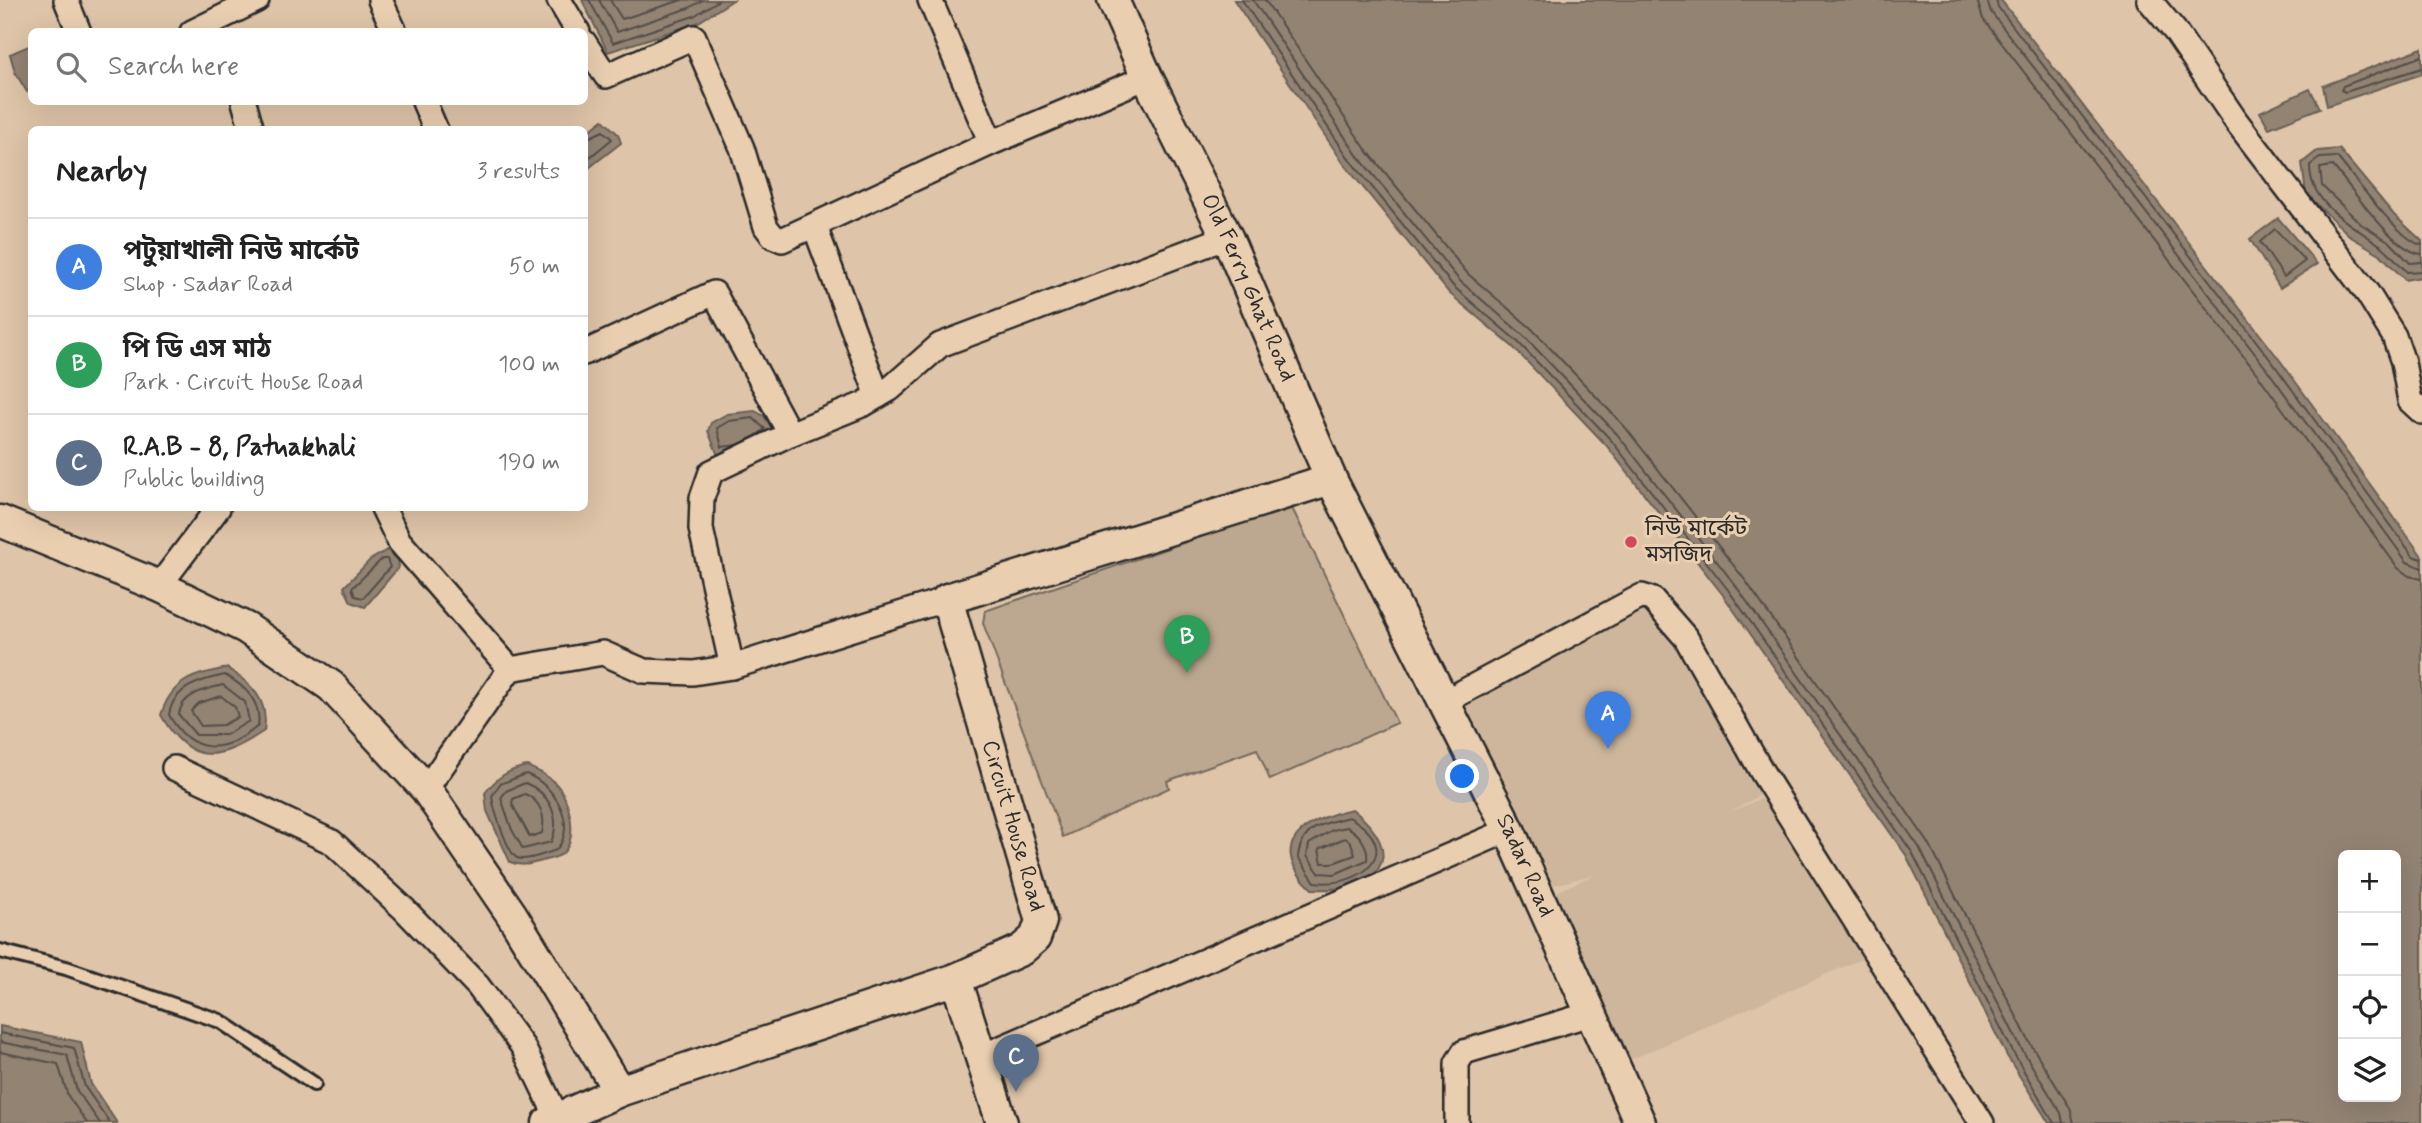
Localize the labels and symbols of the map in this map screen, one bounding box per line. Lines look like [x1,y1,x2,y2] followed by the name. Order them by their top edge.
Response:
[1193,189,1302,386] street label: Old Ferry Ghat Road
[1644,514,1748,570] place label: নিউ মার্কেট মসজিদ
[1623,534,1639,550] marker: নিউ মার্কেট মসজিদ
[1164,615,1210,673] pin: B
[1585,691,1631,749] pin: A
[974,737,1052,915] street label: Circuit House Road
[1445,759,1479,793] your location
[1488,809,1561,922] street label: Sadar Road
[993,1034,1039,1092] pin: C

